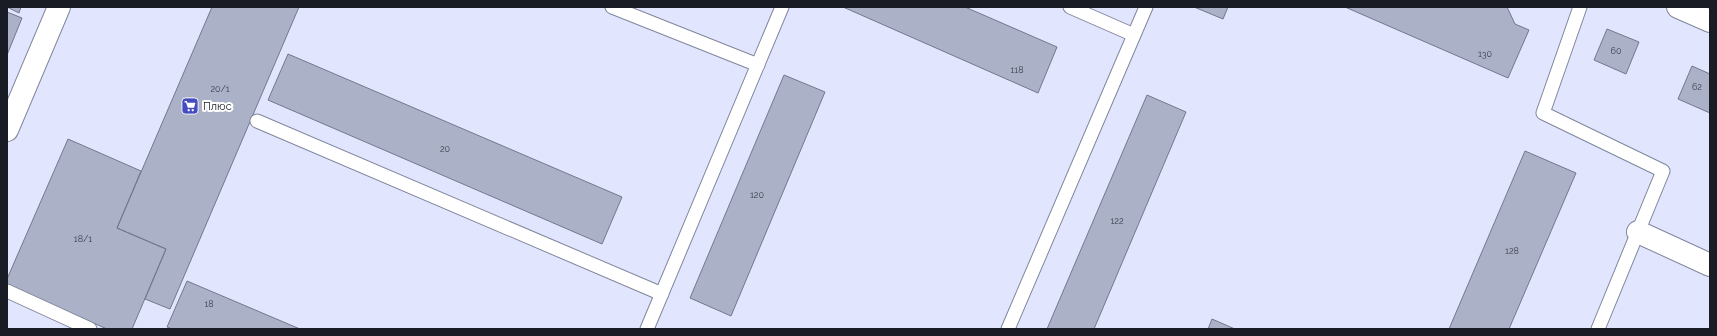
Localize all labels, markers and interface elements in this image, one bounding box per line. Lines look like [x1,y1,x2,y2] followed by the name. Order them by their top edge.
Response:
[1611,46,1622,56] house number: 60
[1478,49,1493,59] house number: 130
[1010,65,1024,75] house number: 118
[1692,82,1702,92] house number: 62
[210,84,230,94] house number: 20/1
[180,96,200,116] supermarket icon: Плюс
[203,100,232,113] place label: Плюс
[440,144,451,154] house number: 20
[750,190,765,200] house number: 120
[1110,216,1124,226] house number: 122
[74,234,92,244] house number: 18/1
[1505,246,1519,256] house number: 128
[204,299,214,309] house number: 18

